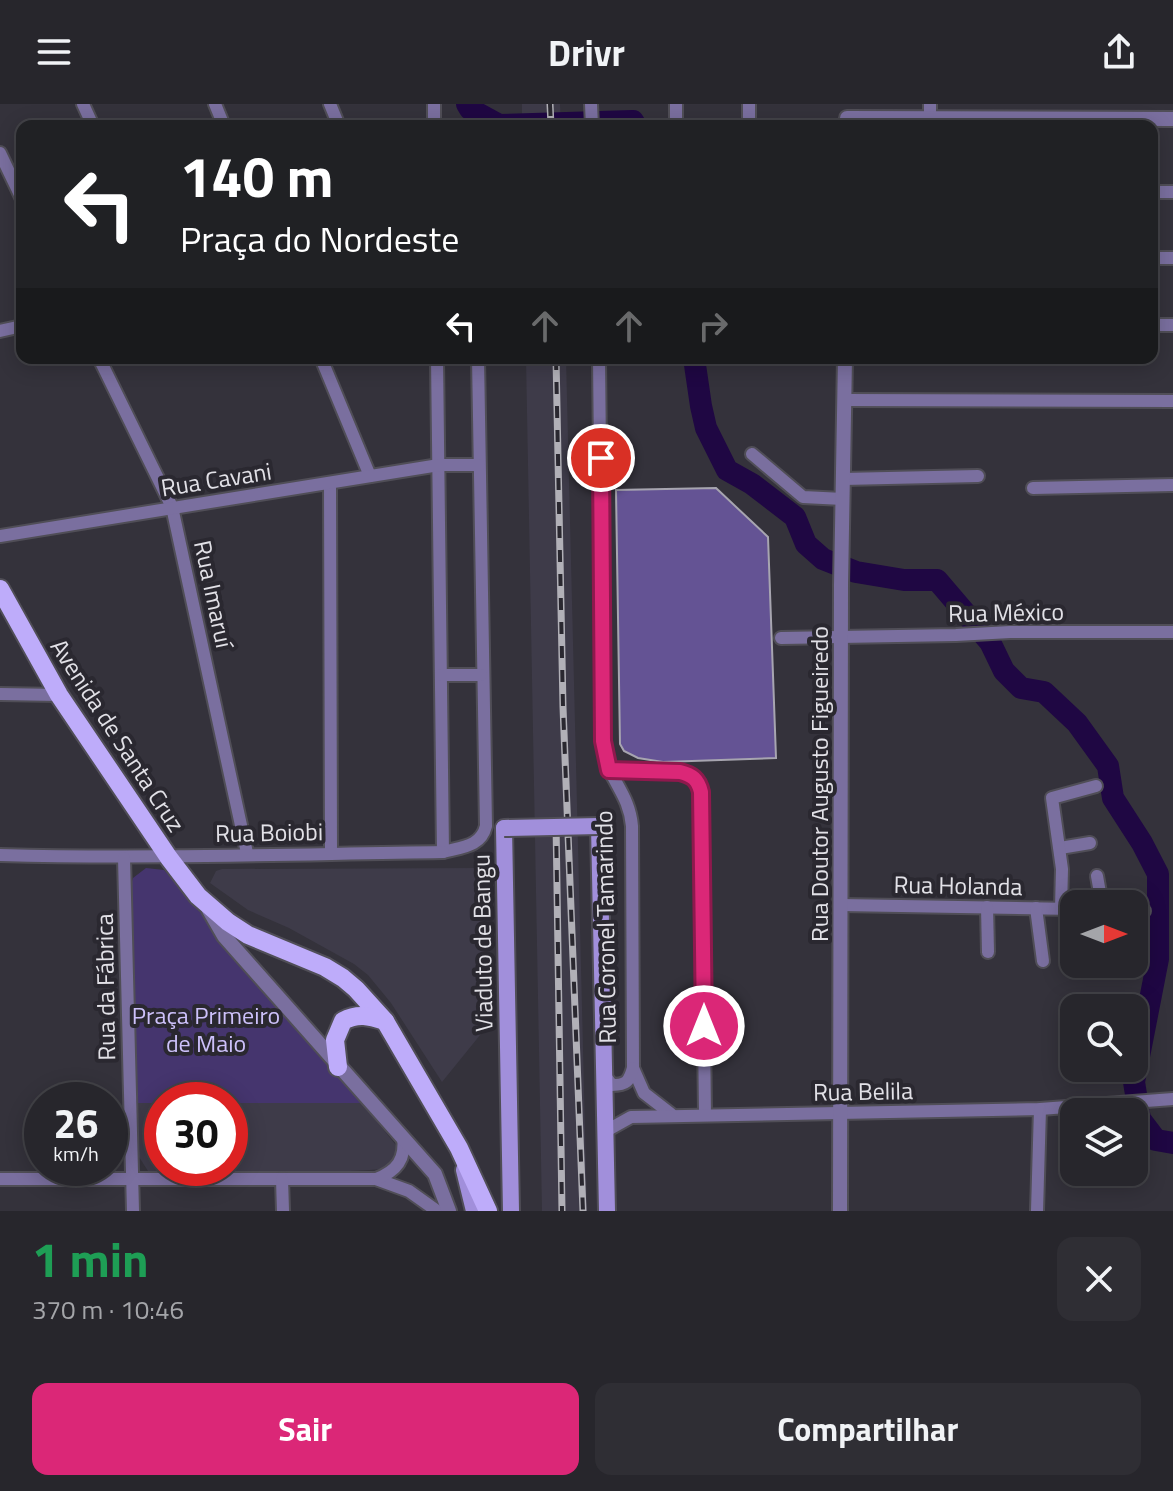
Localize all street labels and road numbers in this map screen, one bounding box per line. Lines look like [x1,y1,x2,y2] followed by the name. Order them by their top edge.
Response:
[158,453,274,505] street label: Rua Cavani
[185,537,243,653] street label: Rua Imaruí
[948,593,1064,631] street label: Rua México
[801,626,837,942] street label: Rua Doutor Augusto Figueiredo
[42,631,194,839] street label: Avenida de Santa Cruz
[585,810,625,1044] street label: Rua Coronel Tamarindo
[215,813,323,851] street label: Rua Boiobi
[462,854,502,1032] street label: Viaduto de Bangu
[893,866,1023,904] street label: Rua Holanda
[86,913,124,1061] street label: Rua da Fábrica
[813,1072,913,1110] street label: Rua Belila

